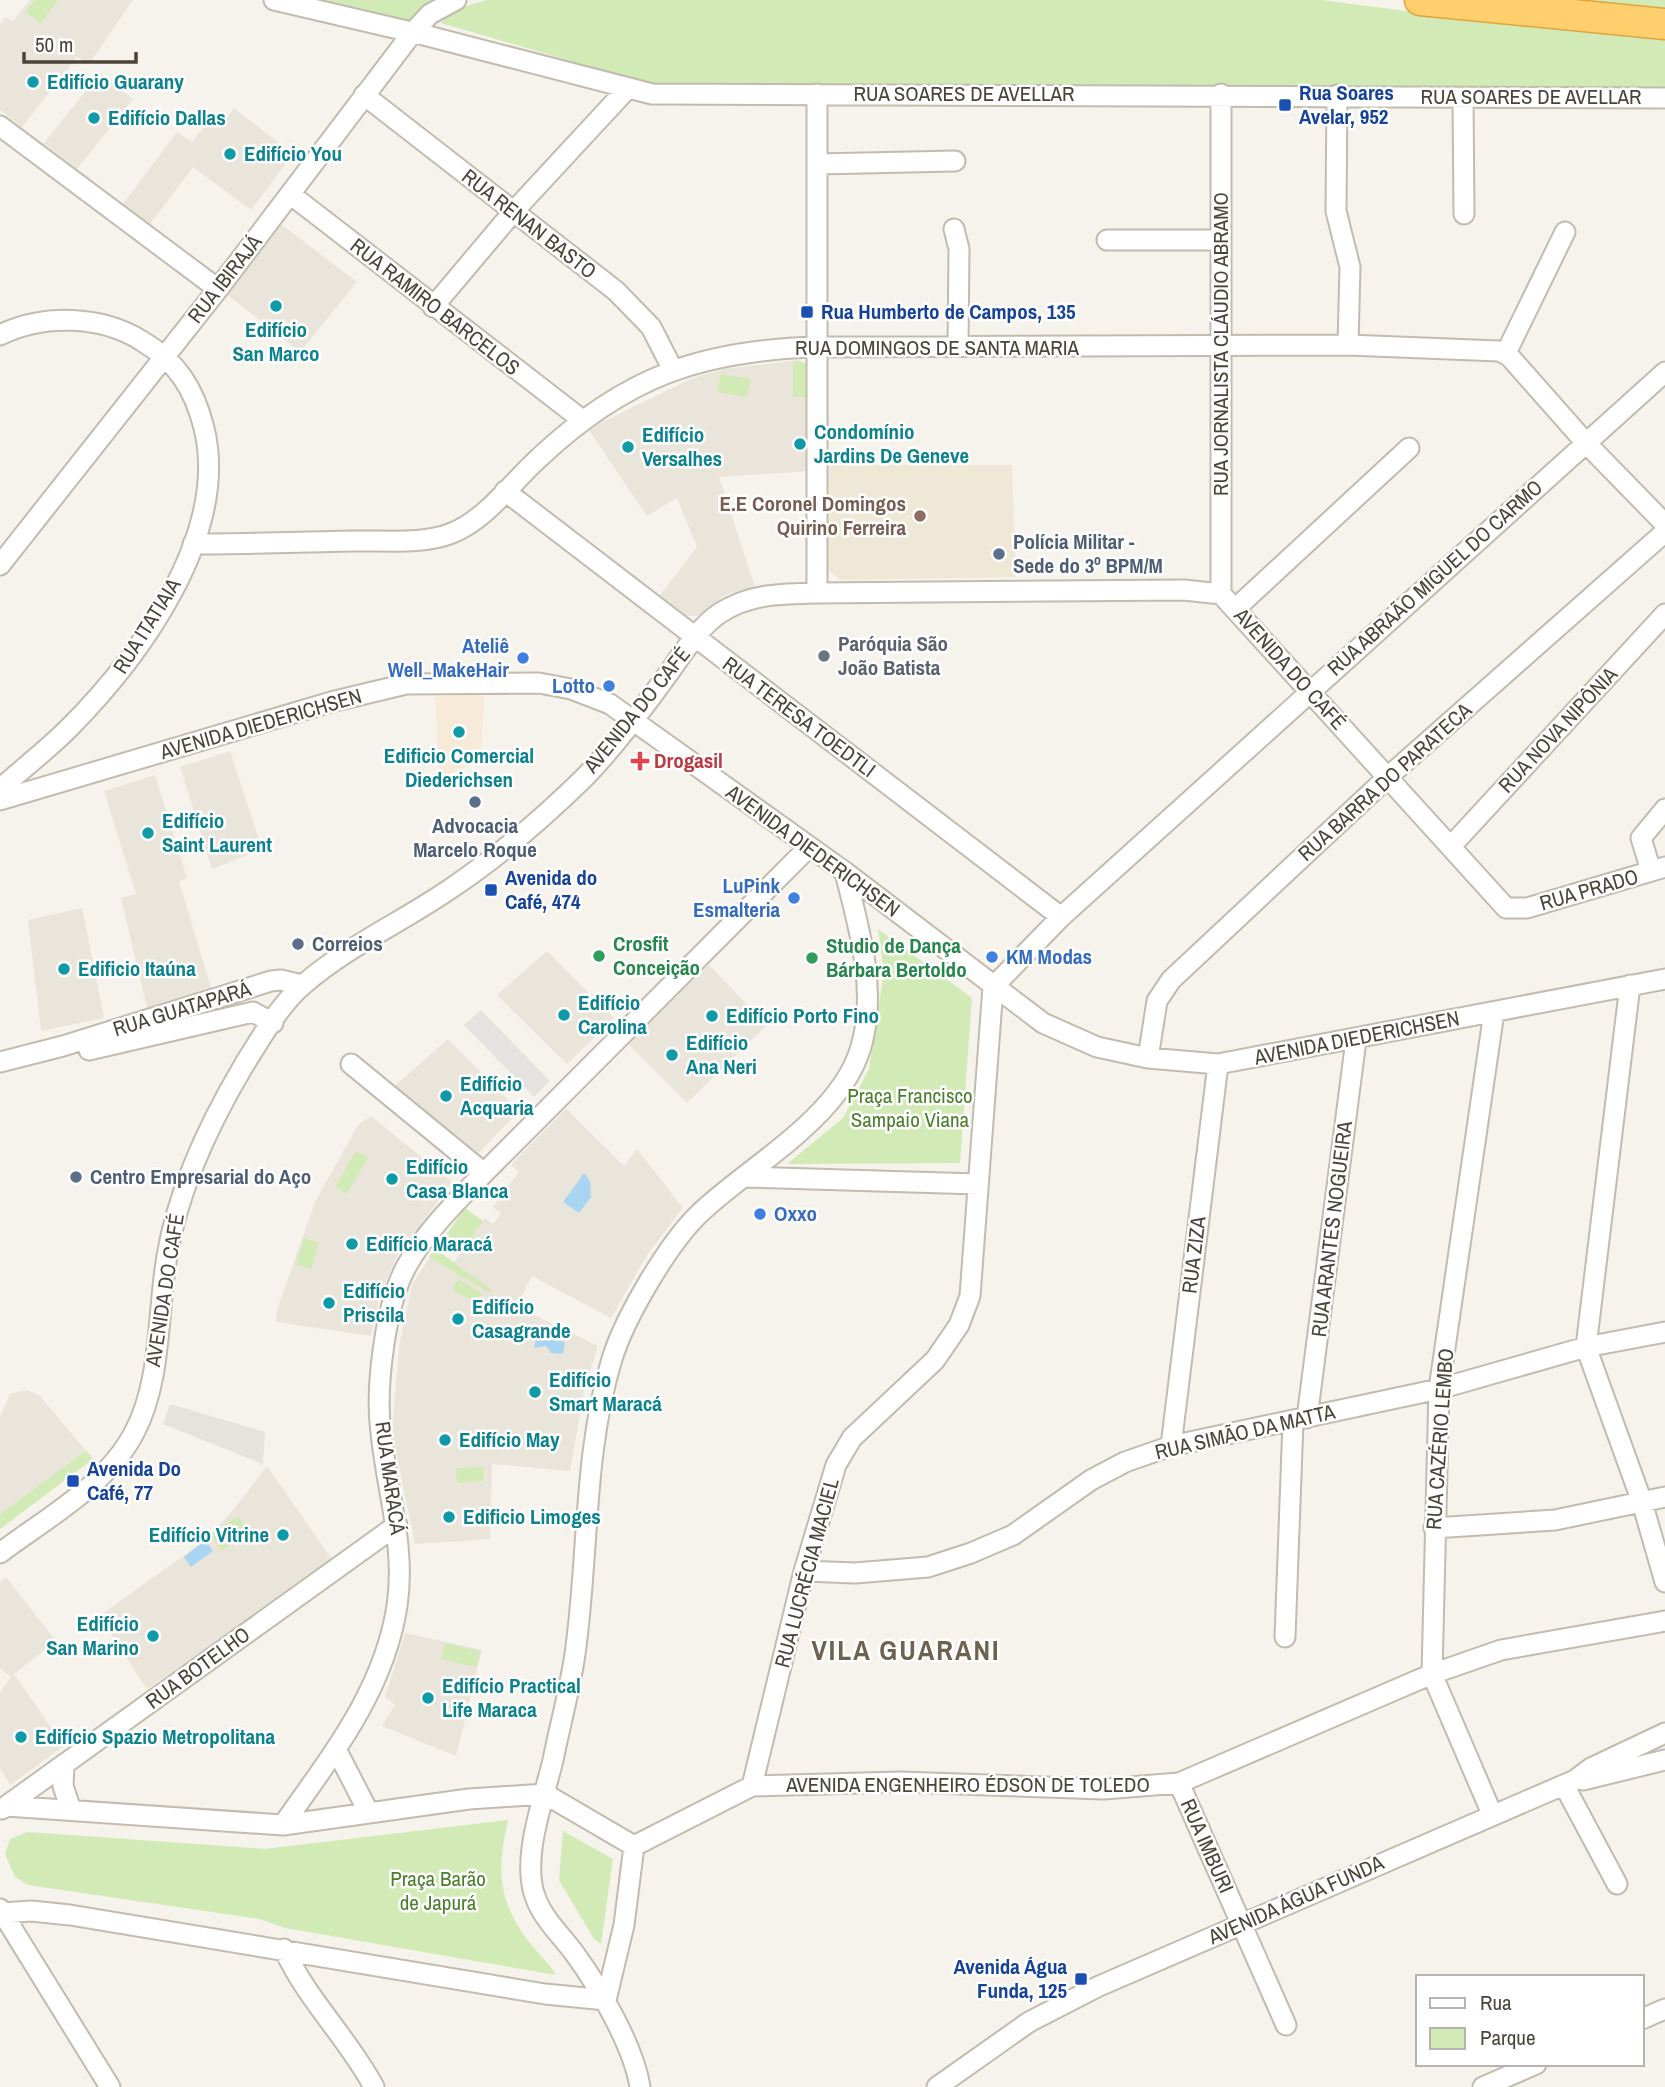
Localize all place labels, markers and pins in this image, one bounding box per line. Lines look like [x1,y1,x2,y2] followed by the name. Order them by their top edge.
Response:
[47,67,184,96] place label: Edifício Guarany
[25,74,41,90] marker: Edifício Guarany
[1299,78,1394,131] place label: Rua Soares Avelar, 952
[1277,97,1293,113] marker: Rua Soares Avelar, 952
[108,103,226,132] place label: Edifício Dallas
[86,110,102,126] marker: Edifício Dallas
[244,139,342,168] place label: Edifício You
[222,146,238,162] marker: Edifício You
[821,297,1076,326] place label: Rua Humberto de Campos, 135
[268,298,284,314] marker: Edifício San Marco
[799,304,815,320] marker: Rua Humberto de Campos, 135
[232,315,320,368] place label: Edifício San Marco
[814,417,969,470] place label: Condomínio Jardins De Geneve
[642,420,722,473] place label: Edifício Versalhes
[792,436,808,452] marker: Condomínio Jardins De Geneve
[620,439,636,455] marker: Edifício Versalhes
[719,489,906,542] place label: E.E Coronel Domingos Quirino Ferreira
[912,508,928,524] marker: E.E Coronel Domingos Quirino Ferreira
[1013,527,1163,580] place label: Polícia Militar - Sede do 3º BPM/M
[991,546,1007,562] marker: Polícia Militar - Sede do 3º BPM/M
[838,629,948,682] place label: Paróquia São João Batista
[388,631,509,684] place label: Ateliê Well_MakeHair
[816,648,832,664] marker: Paróquia São João Batista
[515,650,531,666] marker: Ateliê Well_MakeHair
[552,671,595,700] place label: Lotto
[601,678,617,694] marker: Lotto
[451,724,467,740] marker: Edificio Comercial Diederichsen
[384,741,534,794] place label: Edificio Comercial Diederichsen
[654,746,723,775] place label: Drogasil
[632,753,648,769] marker: Drogasil
[467,794,483,810] marker: Advocacia Marcelo Roque
[162,806,272,859] place label: Edifício Saint Laurent
[413,811,537,864] place label: Advocacia Marcelo Roque
[140,825,156,841] marker: Edifício Saint Laurent
[505,863,597,916] place label: Avenida do Café, 474
[693,871,780,924] place label: LuPink Esmalteria
[483,882,499,898] marker: Avenida do Café, 474
[786,890,802,906] marker: LuPink Esmalteria
[312,929,383,958] place label: Correios
[613,929,700,982] place label: Crosfit Conceição
[826,931,967,984] place label: Studio de Dança Bárbara Bertoldo
[290,936,306,952] marker: Correios
[1006,942,1092,971] place label: KM Modas
[591,948,607,964] marker: Crosfit Conceição
[984,949,1000,965] marker: KM Modas
[804,950,820,966] marker: Studio de Dança Bárbara Bertoldo
[78,954,196,983] place label: Edificio Itaúna
[56,961,72,977] marker: Edificio Itaúna
[578,988,647,1041] place label: Edifício Carolina
[726,1001,879,1030] place label: Edifício Porto Fino
[556,1007,572,1023] marker: Edifício Carolina
[704,1008,720,1024] marker: Edifício Porto Fino
[686,1028,757,1081] place label: Edifício Ana Neri
[664,1047,680,1063] marker: Edifício Ana Neri
[460,1069,534,1122] place label: Edifício Acquaria
[438,1088,454,1104] marker: Edifício Acquaria
[406,1152,509,1205] place label: Edifício Casa Blanca
[90,1162,311,1191] place label: Centro Empresarial do Aço
[68,1169,84,1185] marker: Centro Empresarial do Aço
[384,1171,400,1187] marker: Edifício Casa Blanca
[774,1199,817,1228] place label: Oxxo
[752,1206,768,1222] marker: Oxxo
[366,1229,493,1258] place label: Edifício Maracá
[344,1236,360,1252] marker: Edifício Maracá
[343,1276,405,1329] place label: Edifício Priscila
[472,1292,571,1345] place label: Edifício Casagrande
[321,1295,337,1311] marker: Edifício Priscila
[450,1311,466,1327] marker: Edifício Casagrande
[549,1365,662,1418] place label: Edifício Smart Maracá
[527,1384,543,1400] marker: Edifício Smart Maracá
[459,1425,560,1454] place label: Edifício May
[437,1432,453,1448] marker: Edifício May
[87,1454,181,1507] place label: Avenida Do Café, 77
[65,1473,81,1489] marker: Avenida Do Café, 77
[463,1502,601,1531] place label: Edificio Limoges
[441,1509,457,1525] marker: Edificio Limoges
[149,1520,269,1549] place label: Edifício Vitrine
[275,1527,291,1543] marker: Edifício Vitrine
[46,1609,139,1662] place label: Edifício San Marino
[145,1628,161,1644] marker: Edifício San Marino
[442,1671,581,1724] place label: Edifício Practical Life Maraca
[420,1690,436,1706] marker: Edifício Practical Life Maraca
[35,1722,276,1751] place label: Edifício Spazio Metropolitana
[13,1729,29,1745] marker: Edifício Spazio Metropolitana
[953,1952,1067,2005] place label: Avenida Água Funda, 125
[1073,1971,1089,1987] marker: Avenida Água Funda, 125

